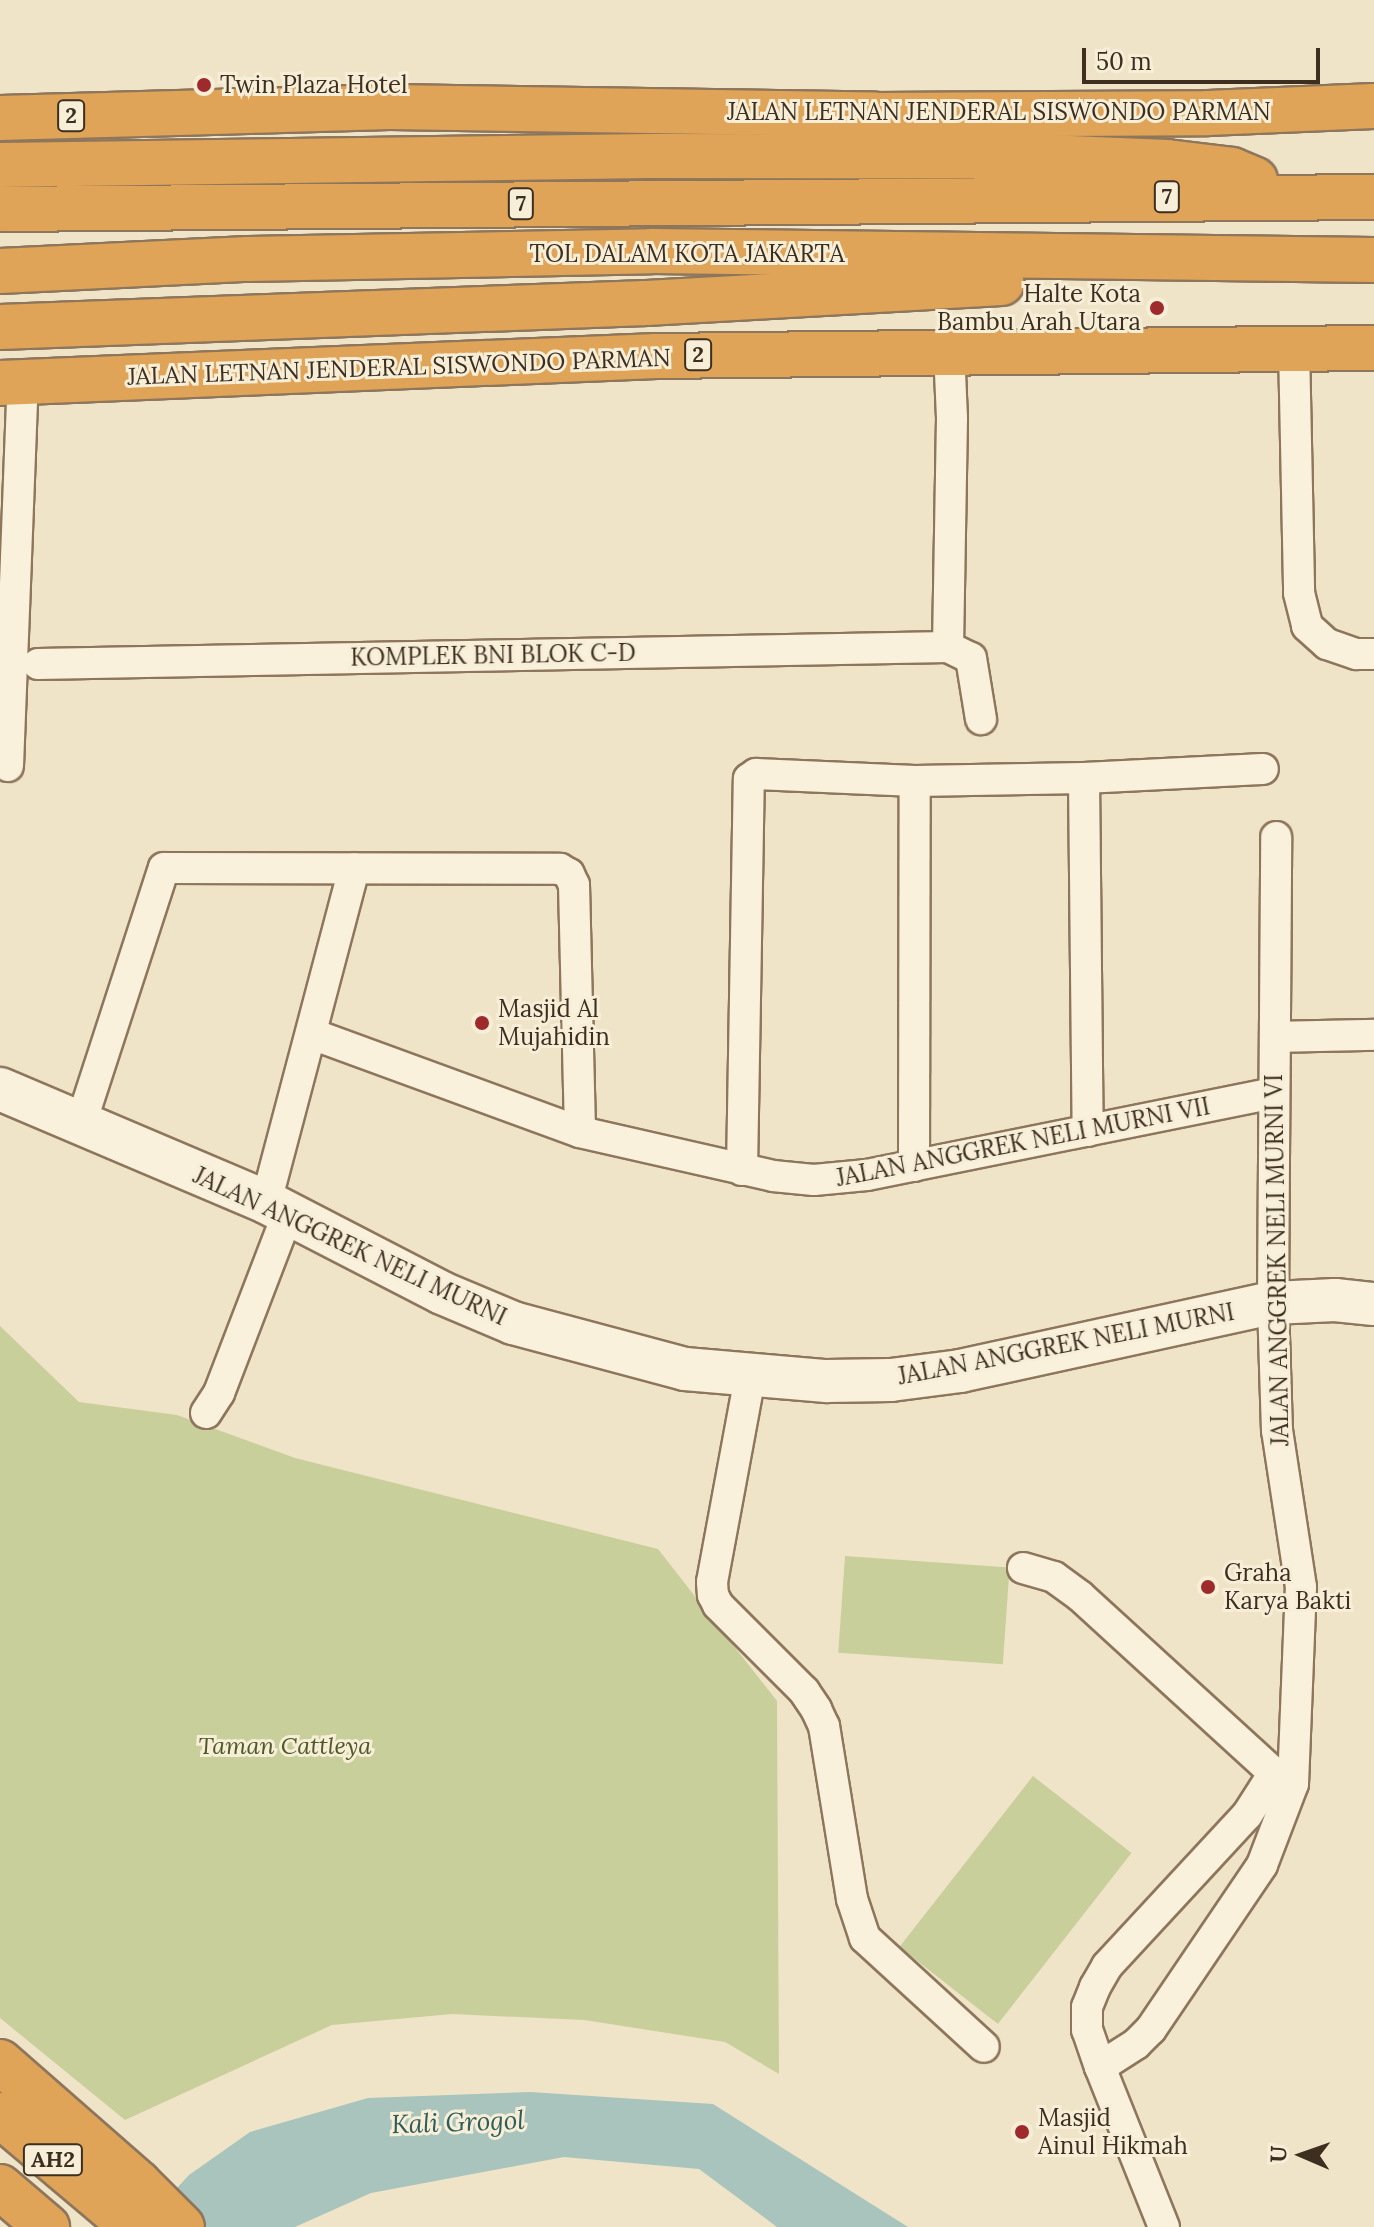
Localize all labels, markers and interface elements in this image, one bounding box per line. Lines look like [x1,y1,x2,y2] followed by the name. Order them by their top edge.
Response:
[1086,32,1324,82] scale bar
[1096,46,1152,77] text: 50 m
[220,71,408,99] place label: Twin Plaza Hotel
[195,76,213,94] marker: Twin Plaza Hotel
[57,98,85,134] road number: 2
[727,98,1271,126] street label: JALAN LETNAN JENDERAL SISWONDO PARMAN
[1153,179,1181,215] road number: 7
[507,186,535,222] road number: 7
[530,240,844,268] street label: TOL DALAM KOTA JAKARTA
[937,280,1141,336] place label: Halte Kota Bambu Arah Utara
[1148,299,1166,317] marker: Halte Kota Bambu Arah Utara
[684,337,712,373] road number: 2
[127,343,671,391] street label: JALAN LETNAN JENDERAL SISWONDO PARMAN
[350,638,636,672] street label: KOMPLEK BNI BLOK C-D
[498,995,610,1051] place label: Masjid Al Mujahidin
[473,1014,491,1032] marker: Masjid Al Mujahidin
[1259,1074,1295,1446] street label: JALAN ANGGREK NELI MURNI VI
[834,1092,1212,1192] street label: JALAN ANGGREK NELI MURNI VII
[189,1161,511,1331] street label: JALAN ANGGREK NELI MURNI
[895,1297,1237,1391] street label: JALAN ANGGREK NELI MURNI
[1224,1559,1351,1615] place label: Graha Karya Bakti
[1199,1578,1217,1596] marker: Graha Karya Bakti
[198,1732,372,1760] park label: Taman Cattleya
[391,2104,525,2140] water label: Kali Grogol
[1038,2104,1188,2160] place label: Masjid Ainul Hikmah
[1262,2115,1342,2195] north arrow
[1013,2123,1031,2141] marker: Masjid Ainul Hikmah
[21,2142,85,2178] road number: AH2
[1264,2145,1292,2163] text: U

